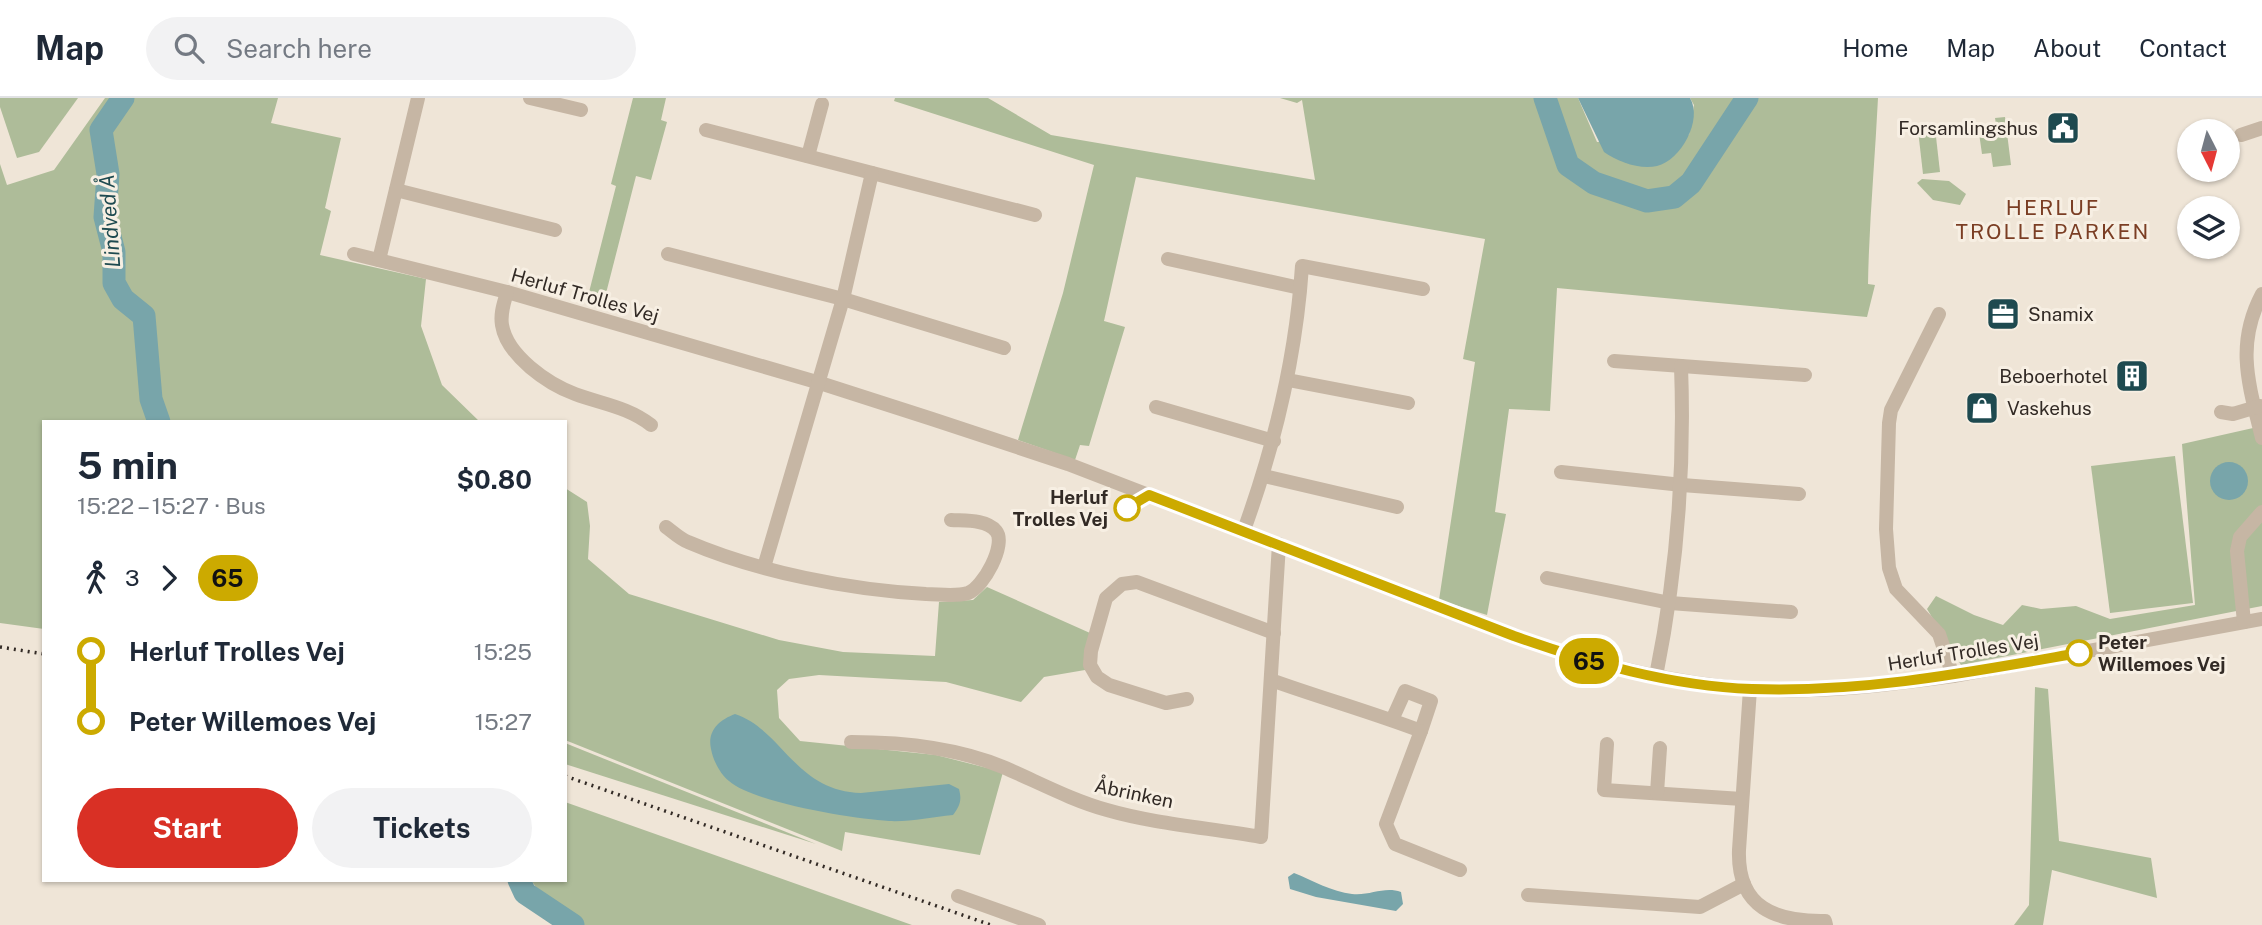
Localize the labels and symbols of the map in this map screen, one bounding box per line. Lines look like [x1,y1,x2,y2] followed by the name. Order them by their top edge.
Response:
[2044,109,2082,147] public building icon: Forsamlingshus
[1898,117,2038,139] place label: Forsamlingshus
[2177,119,2240,182] north arrow
[93,173,125,269] water label: Lindved Å
[1956,195,2150,244] district label: HERLUF TROLLE PARKEN
[509,263,661,327] street label: Herluf Trolles Vej
[1984,295,2022,333] office icon: Snamix
[2028,303,2094,325] place label: Snamix
[2113,357,2151,395] building icon: Beboerhotel
[1999,365,2108,387] place label: Beboerhotel
[1963,389,2001,427] shop icon: Vaskehus
[2007,397,2092,419] place label: Vaskehus
[1013,486,1108,530] place label: Herluf Trolles Vej
[1114,495,1140,521] marker: Herluf Trolles Vej
[1886,629,2040,675] street label: Herluf Trolles Vej
[2098,631,2226,675] place label: Peter Willemoes Vej
[1558,638,1620,684] line badge: 65
[2066,640,2092,666] marker: Peter Willemoes Vej
[1093,773,1176,812] street label: Åbrinken

